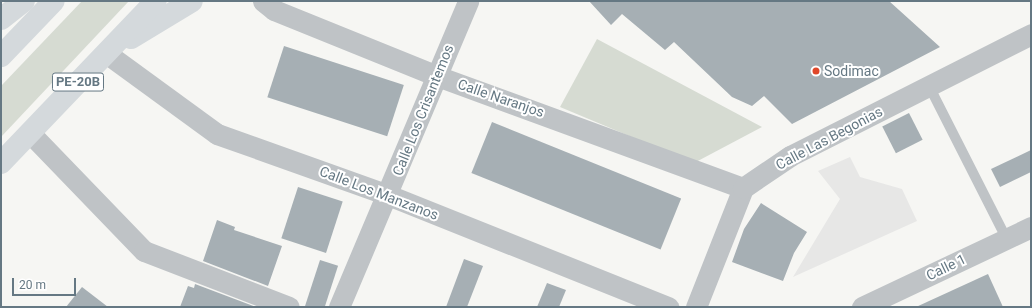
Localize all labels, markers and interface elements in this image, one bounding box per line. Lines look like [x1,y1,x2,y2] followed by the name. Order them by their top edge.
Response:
[389,42,457,178] street label: Calle Los Crisantemos
[824,63,879,79] place label: Sodimac
[811,66,821,76] marker: Sodimac
[51,71,105,93] road number: PE-20B
[456,75,546,121] street label: Calle Naranjos
[773,103,885,173] street label: Calle Las Begonias
[317,163,441,223] street label: Calle Los Manzanos
[923,250,969,284] street label: Calle 1
[14,270,78,296] scale bar
[19,278,46,292] text: 20 m

